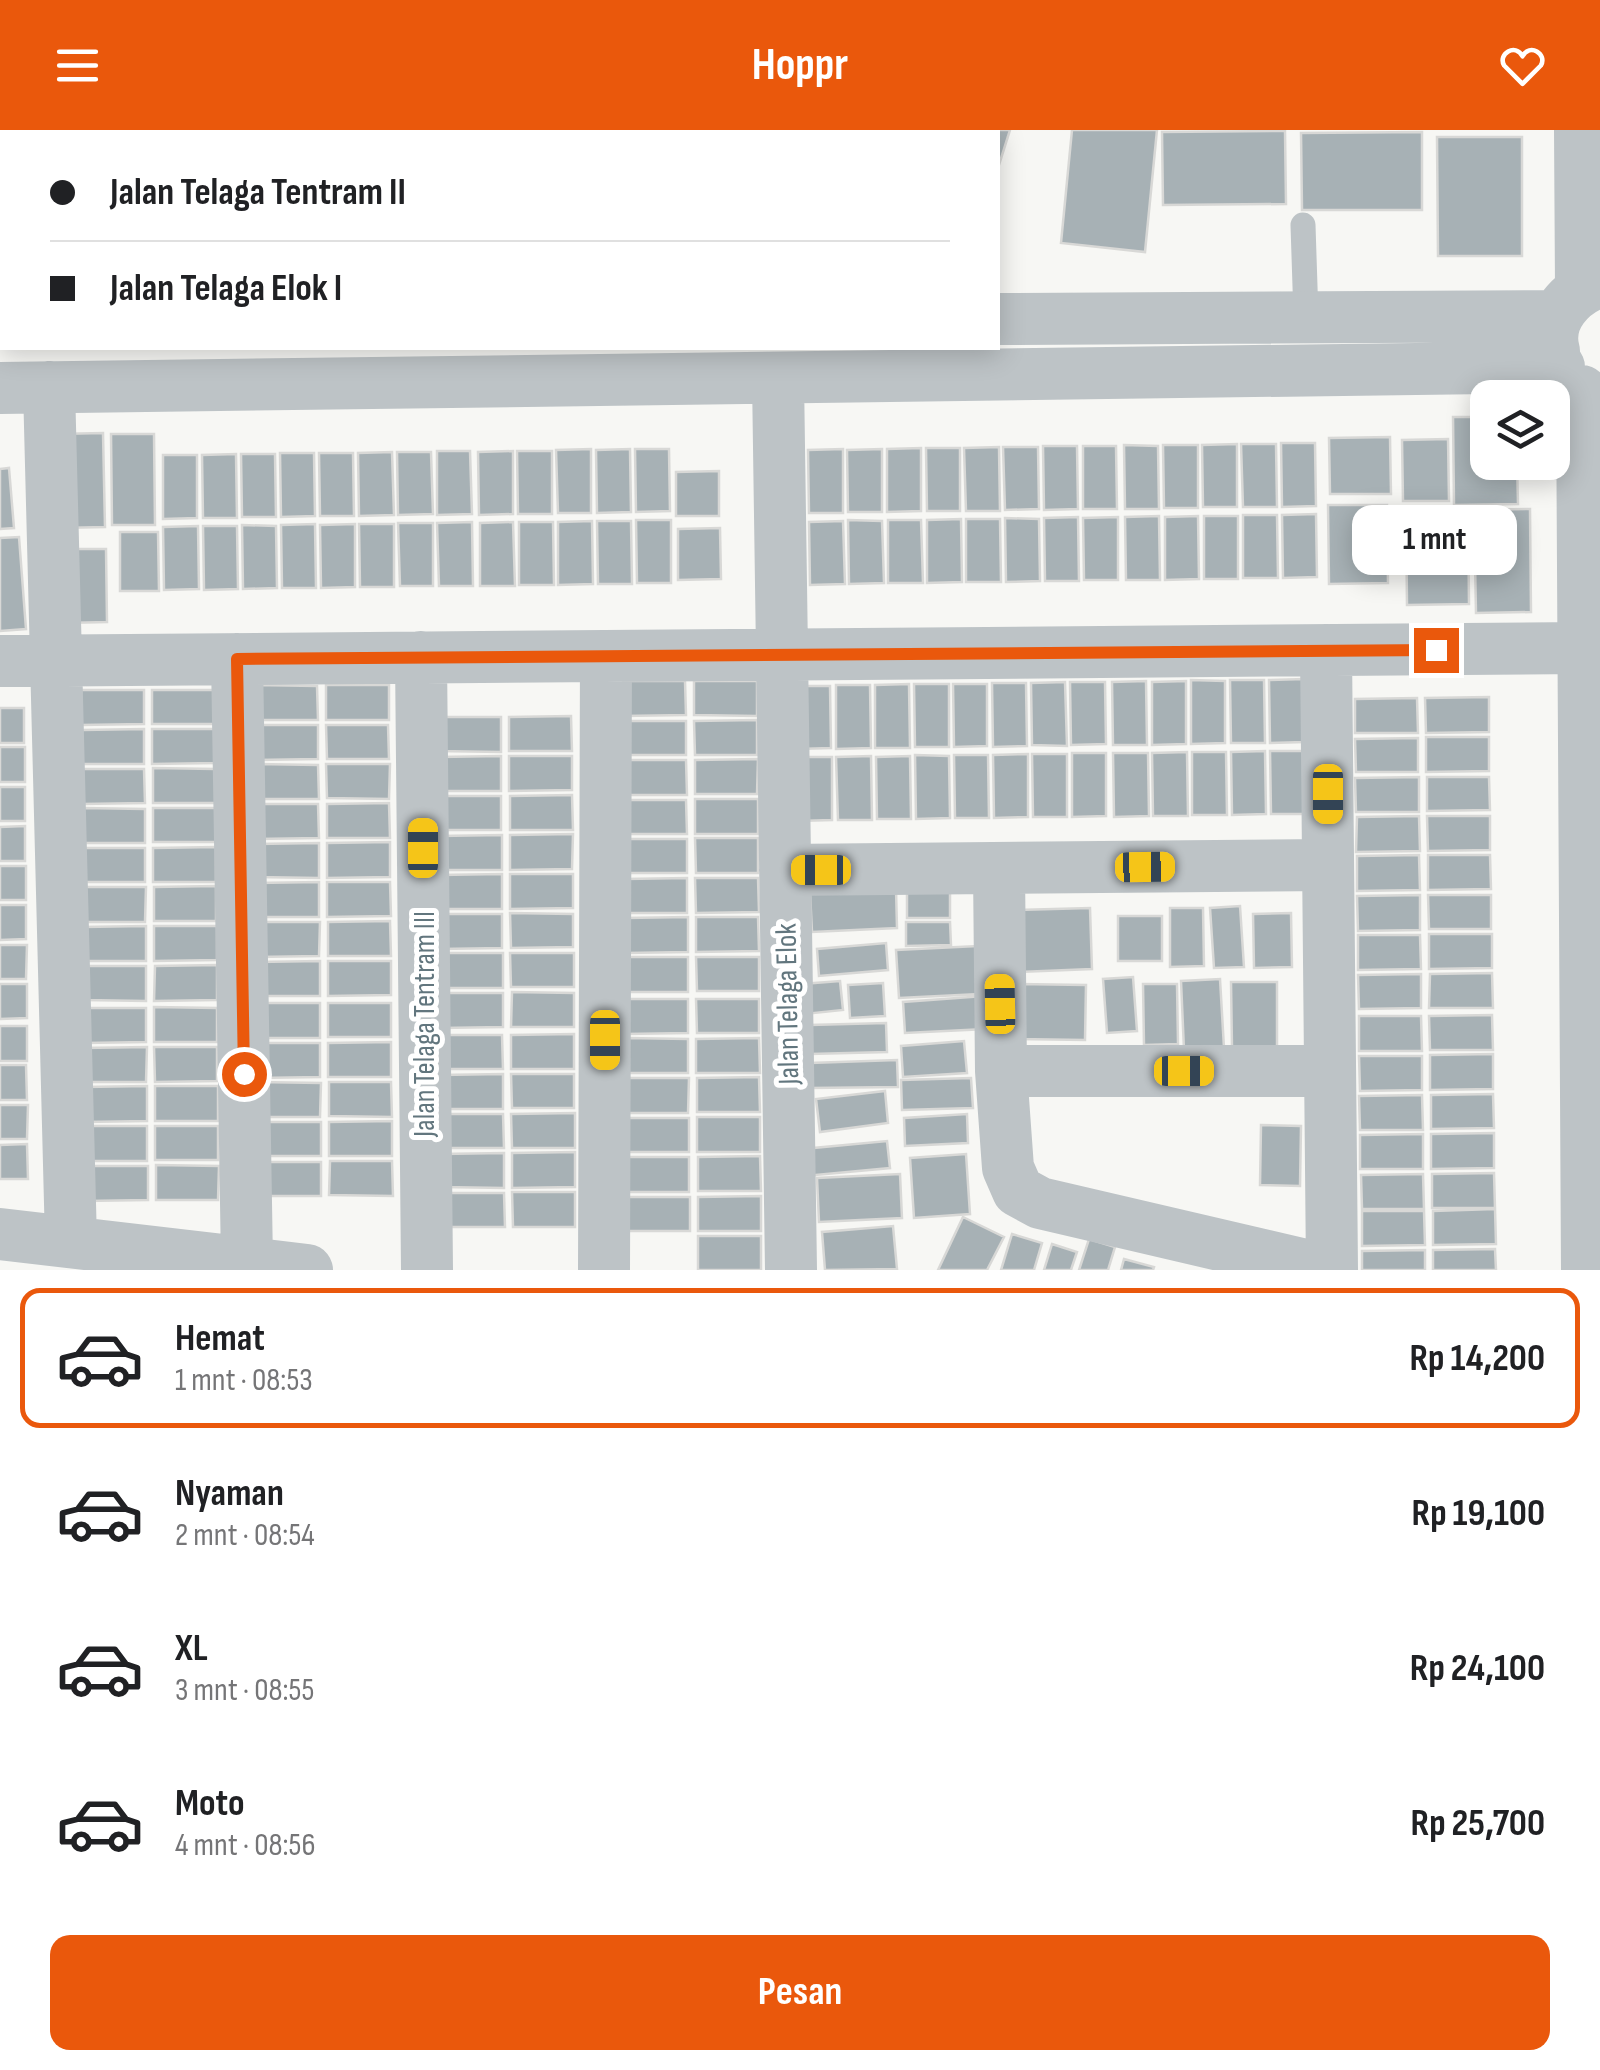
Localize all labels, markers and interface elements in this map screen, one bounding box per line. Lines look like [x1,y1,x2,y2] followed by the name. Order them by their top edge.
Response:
[50,38,105,93] icon: menu
[752,38,848,93] text: Hoppr
[1495,38,1550,93] icon: heart
[110,170,406,215] text: Jalan Telaga Tentram II
[110,266,342,311] text: Jalan Telaga Elok I
[1470,380,1570,480] map controls
[1470,380,1570,480] button: layers
[1354,505,1518,575] callout: 1 mnt
[1403,520,1466,559] text: 1 mnt
[1414,628,1459,673] route end
[1313,764,1343,824] car
[408,818,438,878] car
[1115,851,1175,883] car
[791,855,851,885] car
[407,911,443,1138] street label: Jalan Telaga Tentram III
[769,922,807,1086] street label: Jalan Telaga Elok
[984,974,1016,1034] car
[590,1010,620,1070] car
[222,1052,267,1097] route start
[1154,1056,1214,1086] car
[55,1313,145,1403] icon: car
[175,1316,265,1361] text: Hemat
[1409,1336,1545,1381] text: Rp 14,200
[175,1361,313,1400] text: 1 mnt · 08:53
[55,1468,145,1558] icon: car
[175,1471,284,1516] text: Nyaman
[1412,1491,1545,1536] text: Rp 19,100
[175,1516,315,1555] text: 2 mnt · 08:54
[55,1623,145,1713] icon: car
[175,1626,208,1671] text: XL
[1410,1646,1545,1691] text: Rp 24,100
[175,1671,314,1710] text: 3 mnt · 08:55
[55,1778,145,1868] icon: car
[175,1781,245,1826] text: Moto
[1411,1801,1545,1846] text: Rp 25,700
[175,1826,315,1865] text: 4 mnt · 08:56
[50,1935,1550,2050] button: Pesan

